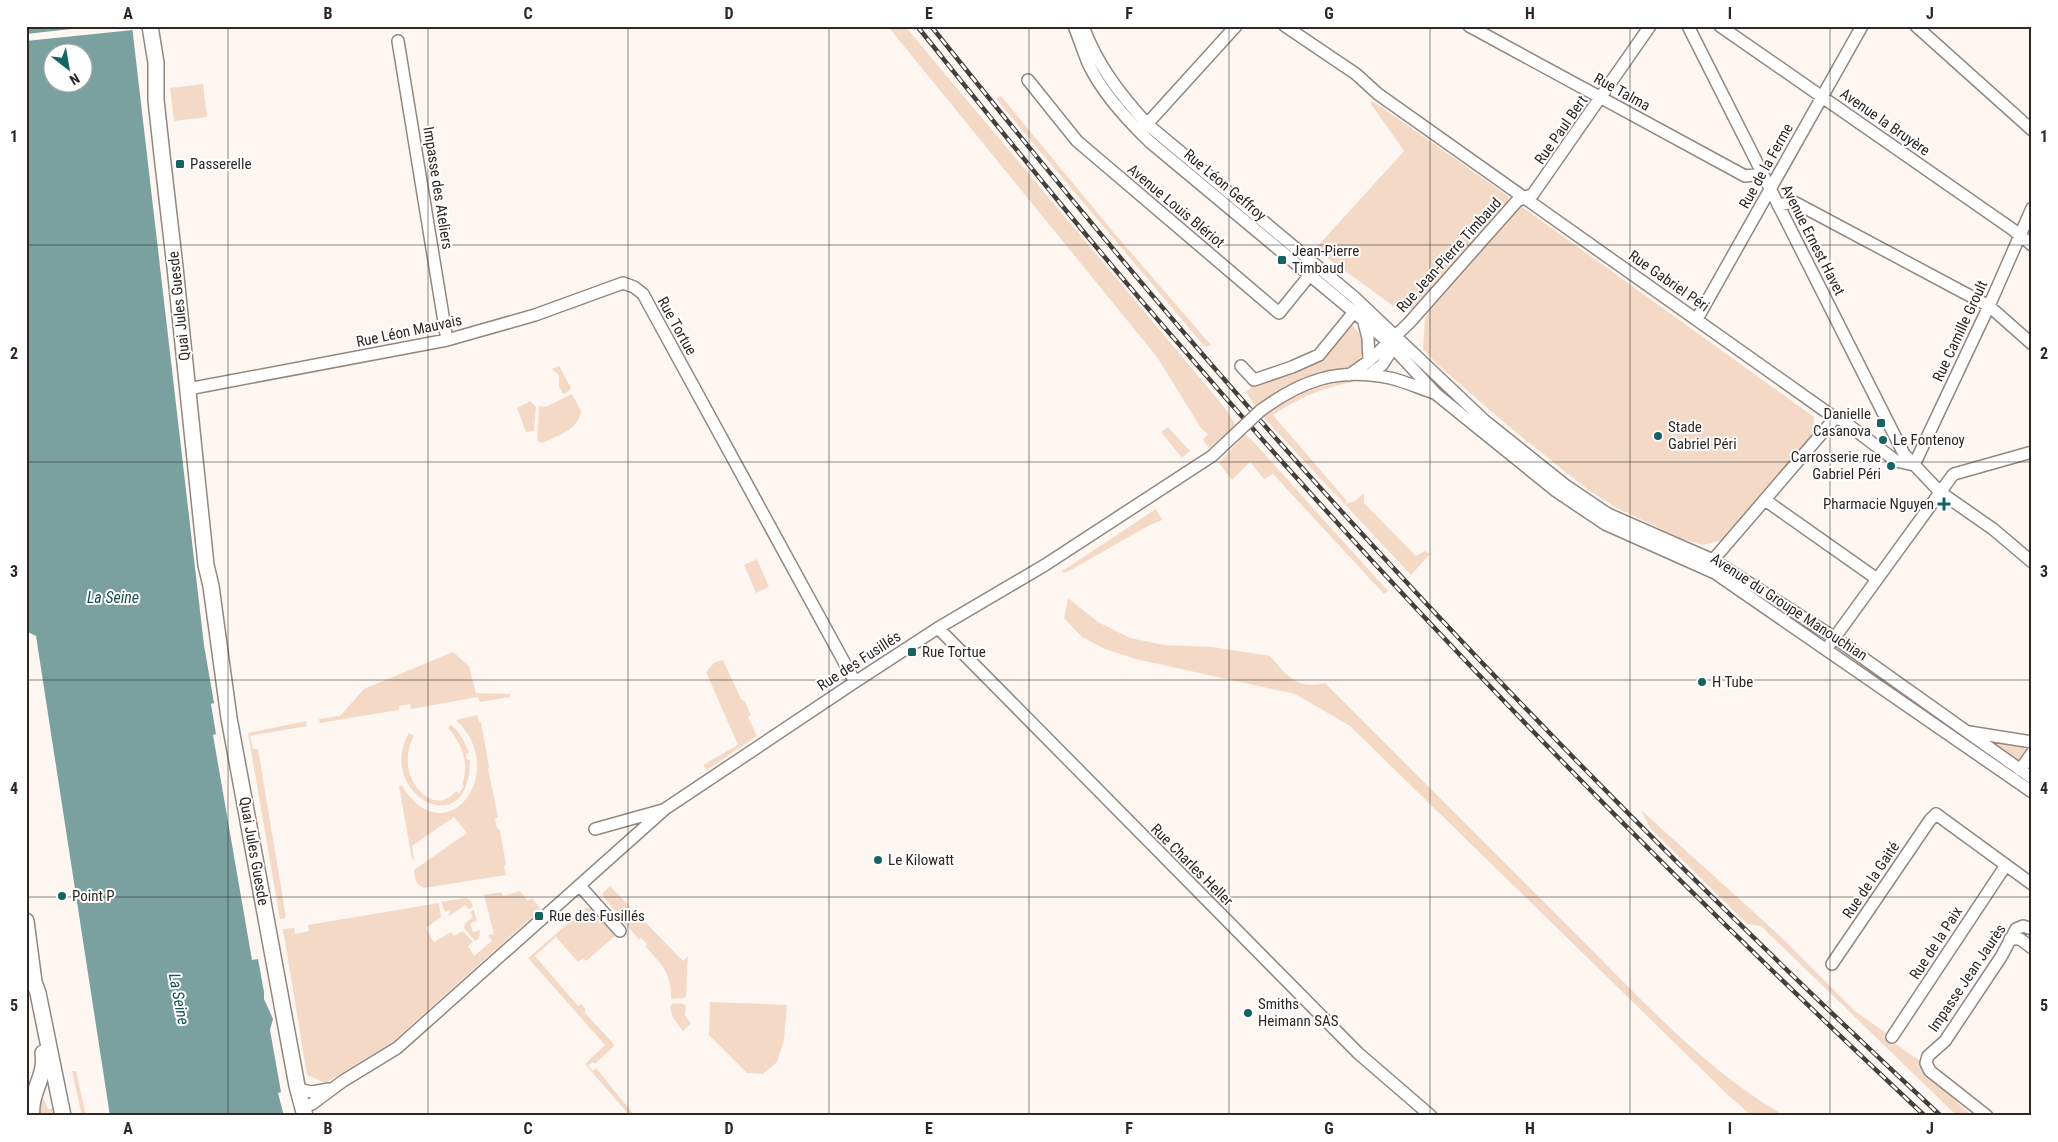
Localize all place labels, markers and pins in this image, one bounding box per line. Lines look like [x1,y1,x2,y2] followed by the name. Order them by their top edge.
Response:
[190,155,252,173] place label: Passerelle
[174,158,186,170] marker: Passerelle
[1292,242,1359,277] place label: Jean-Pierre Timbaud
[1276,254,1288,266] marker: Jean-Pierre Timbaud
[1813,405,1871,440] place label: Danielle Casanova
[1875,417,1887,429] marker: Danielle Casanova
[1668,418,1737,453] place label: Stade Gabriel Péri
[1652,430,1664,442] marker: Stade Gabriel Péri
[1893,431,1965,449] place label: Le Fontenoy
[1877,434,1889,446] marker: Le Fontenoy
[1791,448,1881,483] place label: Carrosserie rue Gabriel Péri
[1885,460,1897,472] marker: Carrosserie rue Gabriel Péri
[1823,495,1934,513] place label: Pharmacie Nguyen
[1938,498,1950,510] marker: Pharmacie Nguyen
[922,643,986,661] place label: Rue Tortue
[906,646,918,658] marker: Rue Tortue
[1712,673,1753,691] place label: H Tube
[1696,676,1708,688] marker: H Tube
[888,851,954,869] place label: Le Kilowatt
[872,854,884,866] marker: Le Kilowatt
[72,887,115,905] place label: Point P
[56,890,68,902] marker: Point P
[549,907,645,925] place label: Rue des Fusillés
[533,910,545,922] marker: Rue des Fusillés
[1258,995,1339,1030] place label: Smiths Heimann SAS
[1242,1007,1254,1019] marker: Smiths Heimann SAS

